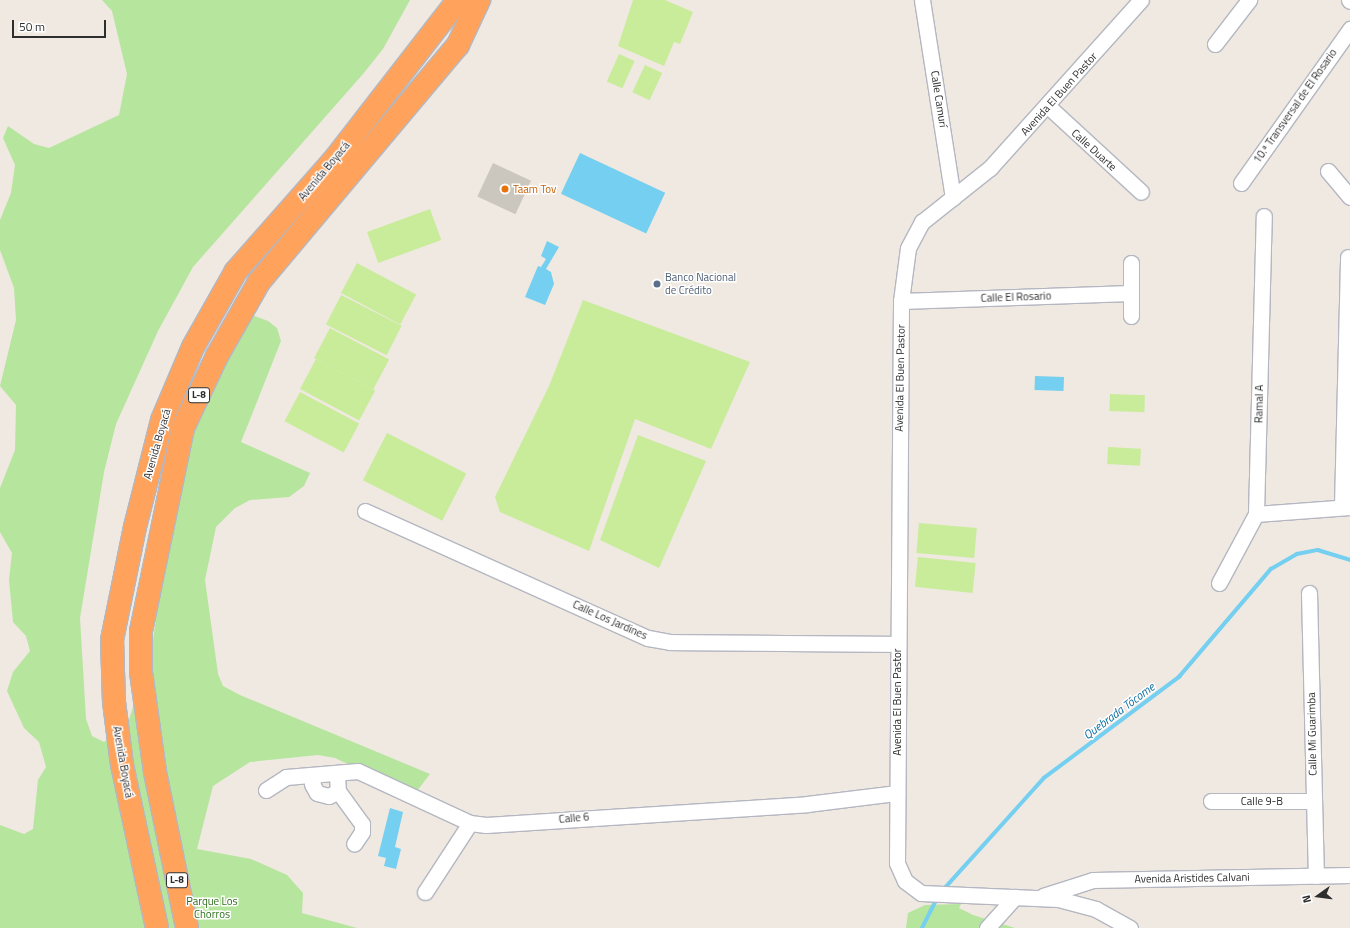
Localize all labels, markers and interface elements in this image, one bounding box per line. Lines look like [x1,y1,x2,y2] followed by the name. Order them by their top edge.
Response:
[14,12,108,38] scale bar
[19,17,45,36] text: 50 m
[1250,46,1340,166] street label: 10.ª Transversal de El Rosario
[1018,50,1100,138] street label: Avenida El Buen Pastor
[928,70,950,128] street label: Calle Camurí
[1069,126,1119,174] street label: Calle Duarte
[296,139,352,203] street label: Avenida Boyacá
[513,182,556,196] place label: Taam Tov
[500,184,510,194] marker: Taam Tov
[665,271,736,297] place label: Banco Nacional de Crédito
[652,279,662,289] marker: Banco Nacional de Crédito
[980,289,1052,305] street label: Calle El Rosario
[892,324,908,432] street label: Avenida El Buen Pastor
[1252,385,1266,423] street label: Ramal A
[188,387,210,403] road number: L-8
[141,407,173,481] street label: Avenida Boyacá
[571,598,649,642] street label: Calle Los Jardines
[890,648,904,756] street label: Avenida El Buen Pastor
[1081,680,1157,742] water label: Quebrada Tócome
[1305,692,1319,776] street label: Calle Mi Guarimba
[110,725,136,799] street label: Avenida Boyacá
[1241,794,1283,808] street label: Calle 9-B
[558,810,590,826] street label: Calle 6
[1134,870,1250,886] street label: Avenida Aristides Calvani
[166,872,188,888] road number: L-8
[1298,876,1338,916] north arrow
[1298,893,1315,905] text: N
[186,895,238,921] park label: Parque Los Chorros

